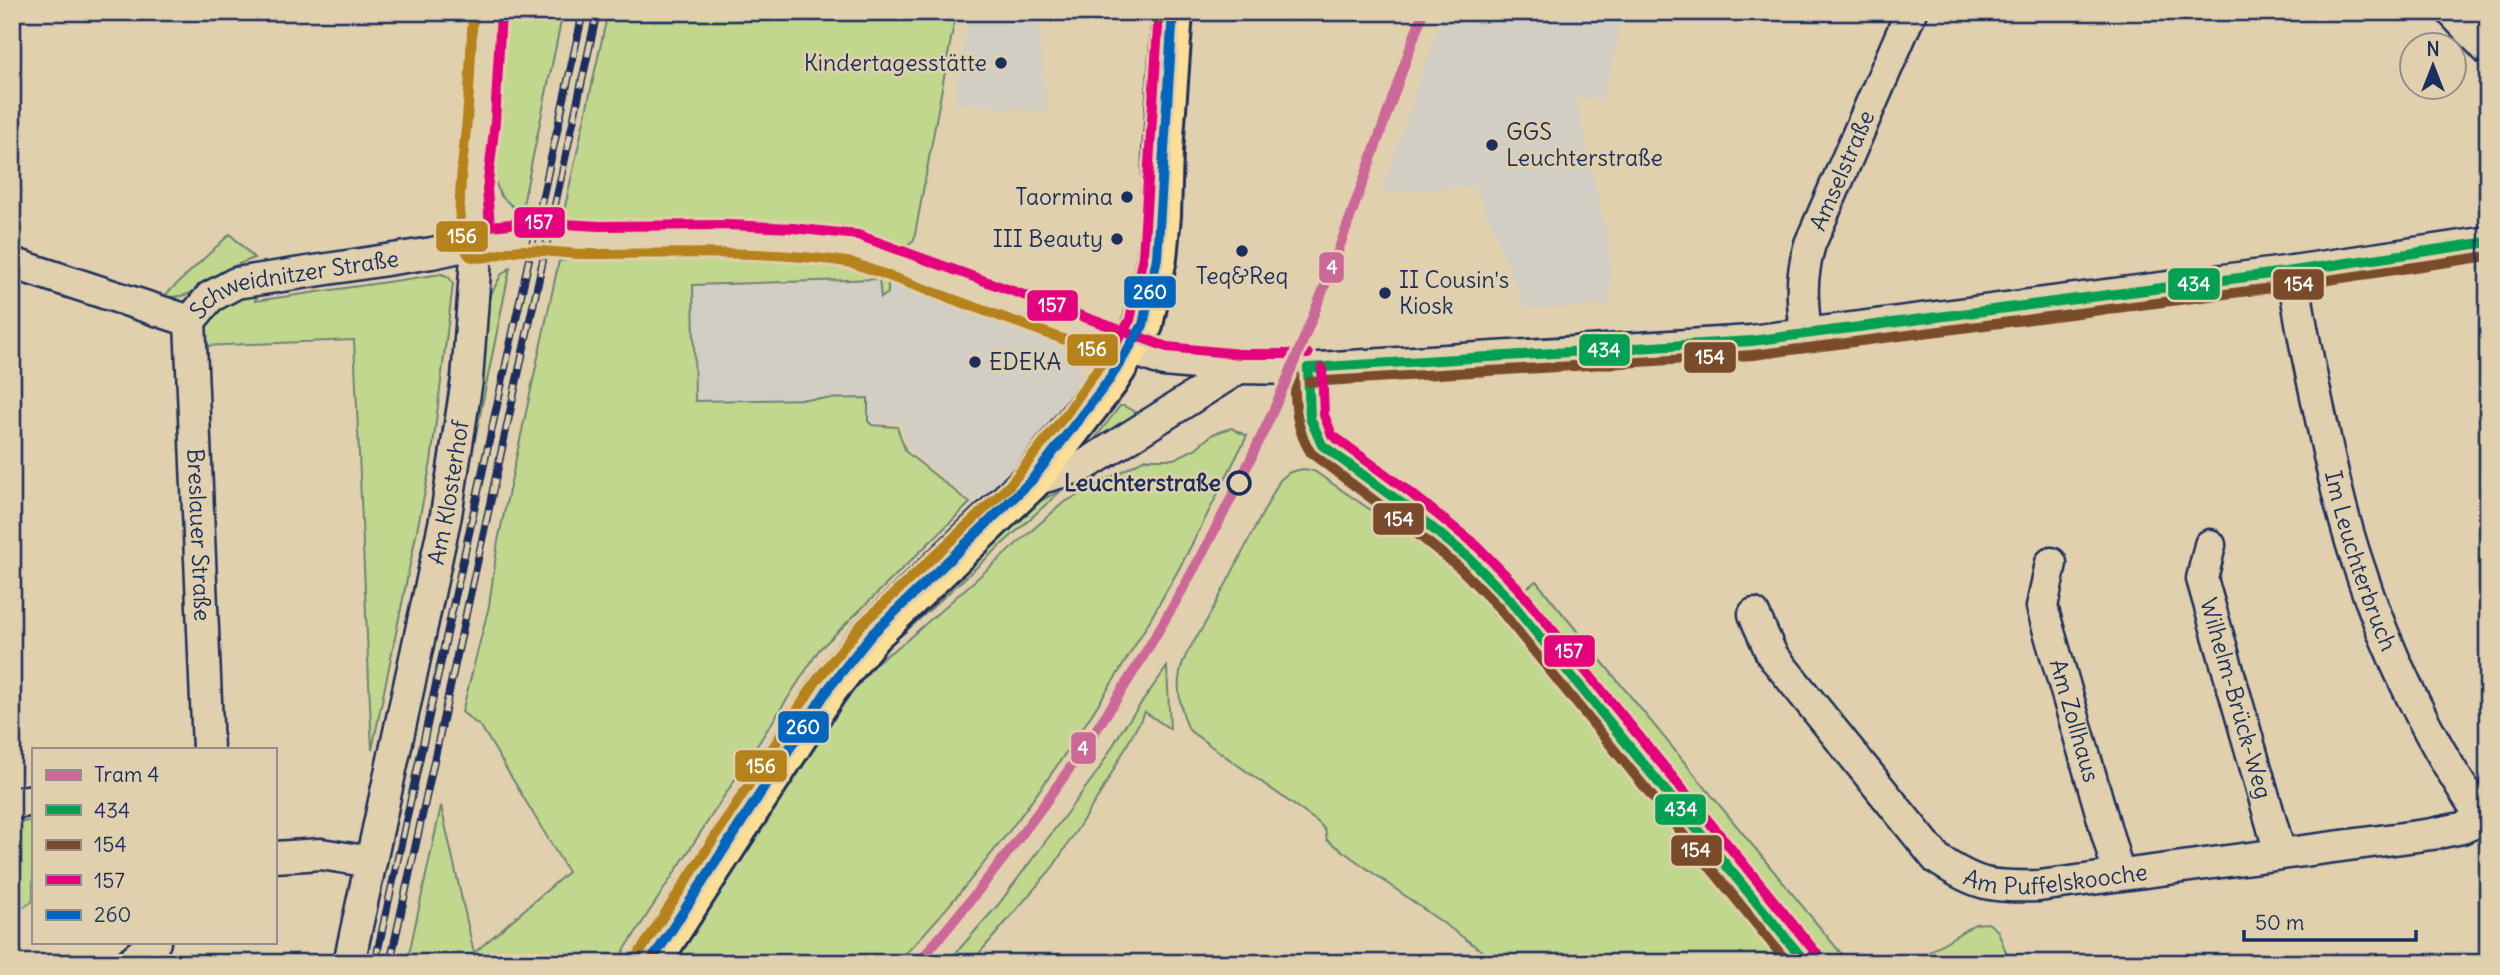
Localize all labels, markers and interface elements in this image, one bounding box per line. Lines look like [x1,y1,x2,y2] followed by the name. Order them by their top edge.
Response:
[2398,32,2468,102] north arrow
[2426,37,2440,61] text: N
[804,48,987,77] place label: Kindertagesstätte
[993,55,1009,71] marker: Kindertagesstätte
[1803,106,1880,235] street label: Amselstraße
[1506,117,1663,172] place label: GGS Leuchterstraße
[1484,137,1500,153] marker: GGS Leuchterstraße
[1015,182,1113,211] place label: Taormina
[1119,189,1135,205] marker: Taormina
[513,206,566,239] line badge: 157
[525,210,554,234] text: 157
[435,220,489,253] line badge: 156
[447,224,477,248] text: 156
[993,224,1103,253] place label: III Beauty
[1109,231,1125,247] marker: III Beauty
[183,243,401,325] street label: Schweidnitzer Straße
[1234,243,1250,259] marker: Teq&Req
[1318,251,1345,284] line badge: 4
[1327,255,1338,279] text: 4
[1196,261,1288,290] place label: Teq&Req
[1399,265,1509,320] place label: II Cousin's Kiosk
[2167,267,2221,301] line badge: 434
[2272,268,2325,301] line badge: 154
[2178,272,2210,296] text: 434
[2284,272,2314,296] text: 154
[1123,275,1177,309] line badge: 260
[1133,280,1167,304] text: 260
[1377,285,1393,301] marker: II Cousin's Kiosk
[1026,289,1079,322] line badge: 157
[1038,293,1067,317] text: 157
[1066,333,1119,367] line badge: 156
[1578,333,1631,367] line badge: 434
[1077,337,1107,361] text: 156
[1588,338,1620,362] text: 434
[1683,341,1737,374] line badge: 154
[1695,345,1725,369] text: 154
[989,347,1061,376] place label: EDEKA
[967,354,983,370] marker: EDEKA
[421,418,475,567] street label: Am Klosterhof
[181,448,218,622] street label: Breslauer Straße
[1064,468,1221,497] place label: Leuchterstraße
[2319,468,2404,655] street label: Im Leuchterbruch
[1227,471,1251,495] marker: Leuchterstraße
[1372,502,1425,536] line badge: 154
[1384,507,1414,531] text: 154
[2194,594,2279,802] street label: Wilhelm-Brück-Weg
[1543,634,1596,668] line badge: 157
[1555,639,1584,663] text: 157
[2044,656,2106,785] street label: Am Zollhaus
[777,710,830,744] line badge: 260
[786,715,820,739] text: 260
[1070,731,1097,765] line badge: 4
[1078,736,1089,760] text: 4
[32,748,276,944] legend
[734,749,788,783] line badge: 156
[746,754,776,778] text: 156
[94,761,159,788] text: Tram 4
[1654,793,1707,826] line badge: 434
[94,797,130,824] text: 434
[1665,797,1697,821] text: 434
[94,831,127,858] text: 154
[1670,834,1723,867] line badge: 154
[1681,838,1711,862] text: 154
[1959,857,2149,900] street label: Am Puffelskooche
[94,867,125,894] text: 157
[2244,898,2416,942] scale bar
[94,901,131,928] text: 260
[2255,909,2304,936] text: 50 m

